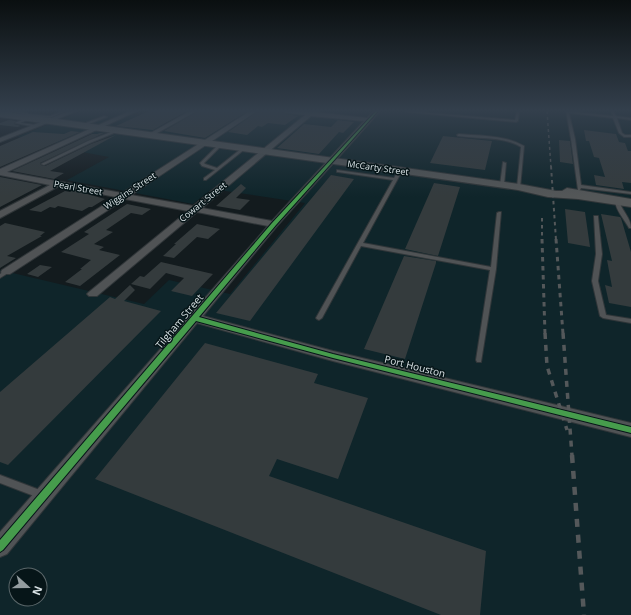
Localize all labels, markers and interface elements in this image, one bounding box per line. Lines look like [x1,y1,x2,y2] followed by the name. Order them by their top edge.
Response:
[346,157,410,178] street label: McCarty Street
[101,169,158,212] street label: Wiggins Street
[53,177,103,198] street label: Pearl Street
[176,178,229,225] street label: Cowart Street
[152,290,206,351] street label: Tilgham Street
[383,352,447,380] street label: Port Houston
[8,567,48,607] north arrow
[29,584,46,598] text: N

